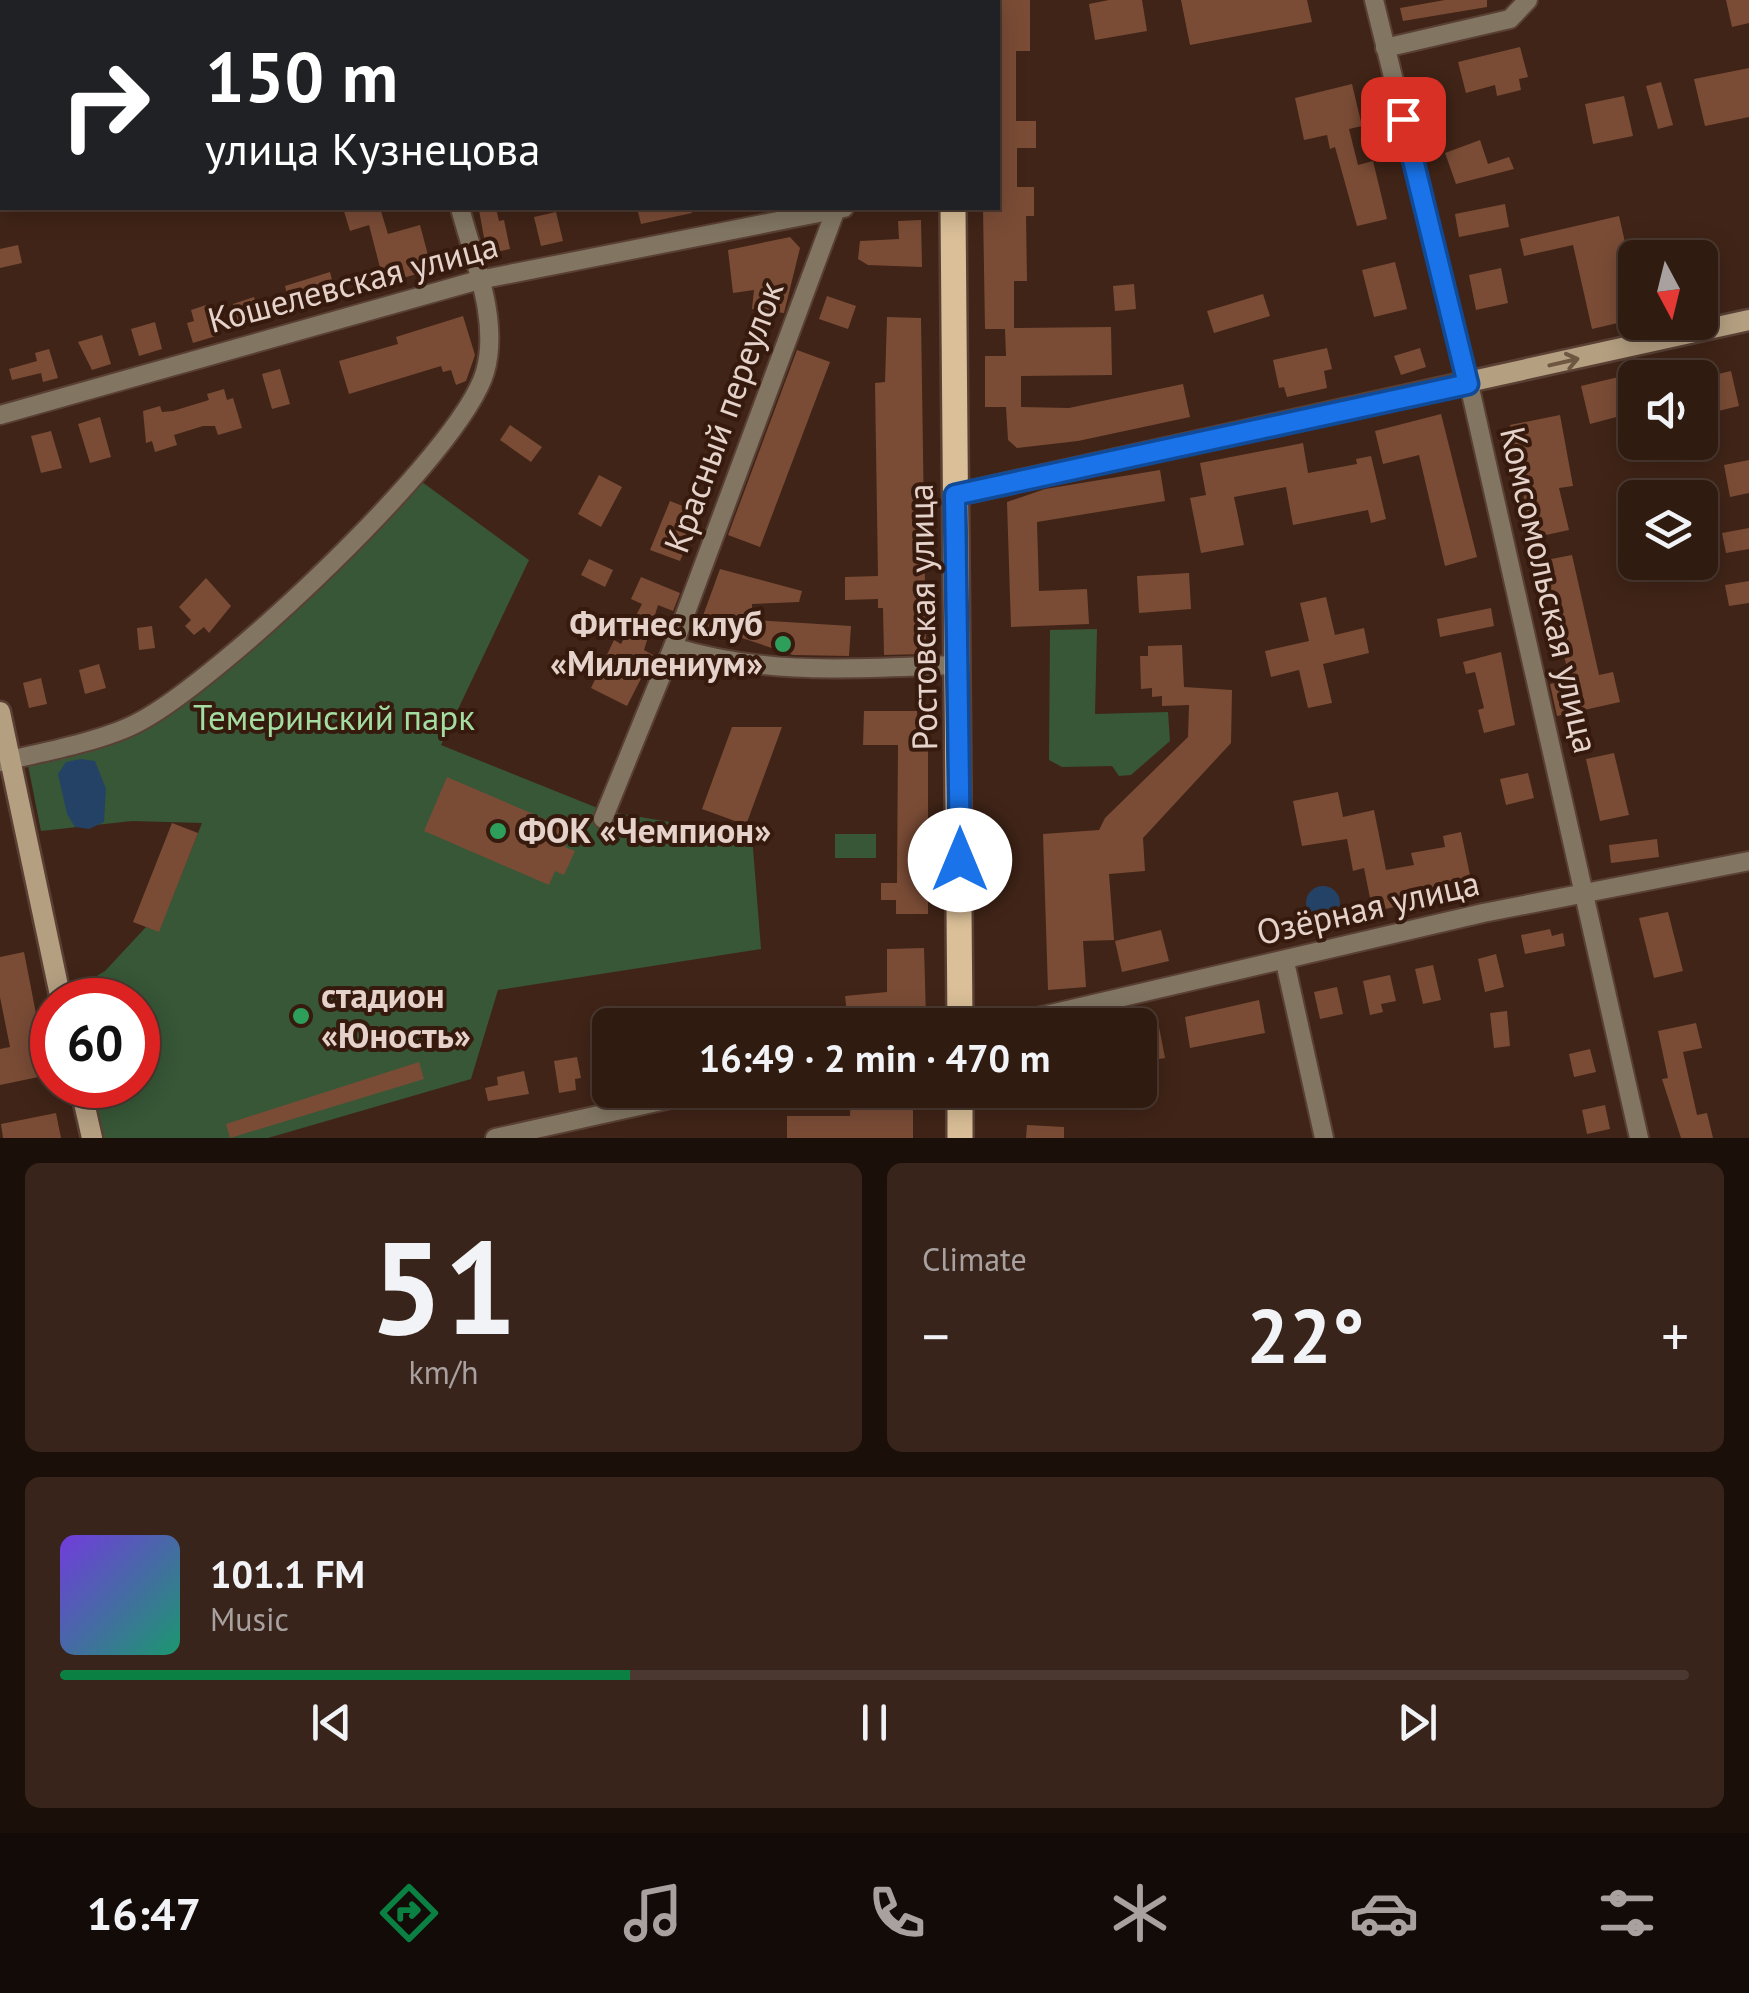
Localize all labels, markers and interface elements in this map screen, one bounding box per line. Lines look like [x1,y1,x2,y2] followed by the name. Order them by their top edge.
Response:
[205,31,398,121] text: 150 m
[40,40,170,170] icon: right
[1361,77,1446,162] pin
[1376,92,1431,147] icon: arrive
[205,119,541,177] text: улица Кузнецова
[203,221,503,343] street label: Кошелевская улица
[1618,240,1718,340] north arrow
[1618,240,1718,580] map controls
[653,274,794,559] street label: Красный переулок
[1547,352,1579,370] one-way arrow
[1618,360,1718,460] button: sound
[1490,422,1610,758] street label: Комсомольская улица
[1618,480,1718,580] button: layers
[897,483,947,751] street label: Ростовская улица
[550,600,763,686] place label: Фитнес клуб «Миллениум»
[772,633,794,655] marker: Фитнес клуб «Миллениум»
[193,694,475,740] park label: Темеринский парк
[518,807,771,853] place label: ФОК «Чемпион»
[908,808,1012,912] position arrow
[487,820,509,842] marker: ФОК «Чемпион»
[1252,859,1484,955] street label: Озёрная улица
[321,972,471,1058] place label: стадион «Юность»
[30,978,160,1108] speed limit sign: 60
[290,1005,312,1027] marker: стадион «Юность»
[699,1033,1050,1082] text: 16:49 · 2 min · 470 m
[370,1202,517,1370] text: 51
[922,1238,1027,1280] text: Climate
[1247,1287,1364,1384] text: 22°
[922,1300,950,1371] text: −
[1661,1300,1689,1371] text: +
[408,1351,479,1393] text: km/h
[210,1549,365,1598] text: 101.1 FM
[210,1598,289,1640] text: Music
[304,1695,359,1750] icon: previous
[847,1695,902,1750] icon: pause
[1390,1695,1445,1750] icon: next
[374,1878,444,1948] icon: directions
[618,1878,688,1948] icon: music
[862,1878,932,1948] icon: phone
[1105,1878,1175,1948] icon: climate
[1349,1878,1419,1948] icon: car
[1592,1878,1662,1948] icon: filters
[87,1884,201,1942] text: 16:47

